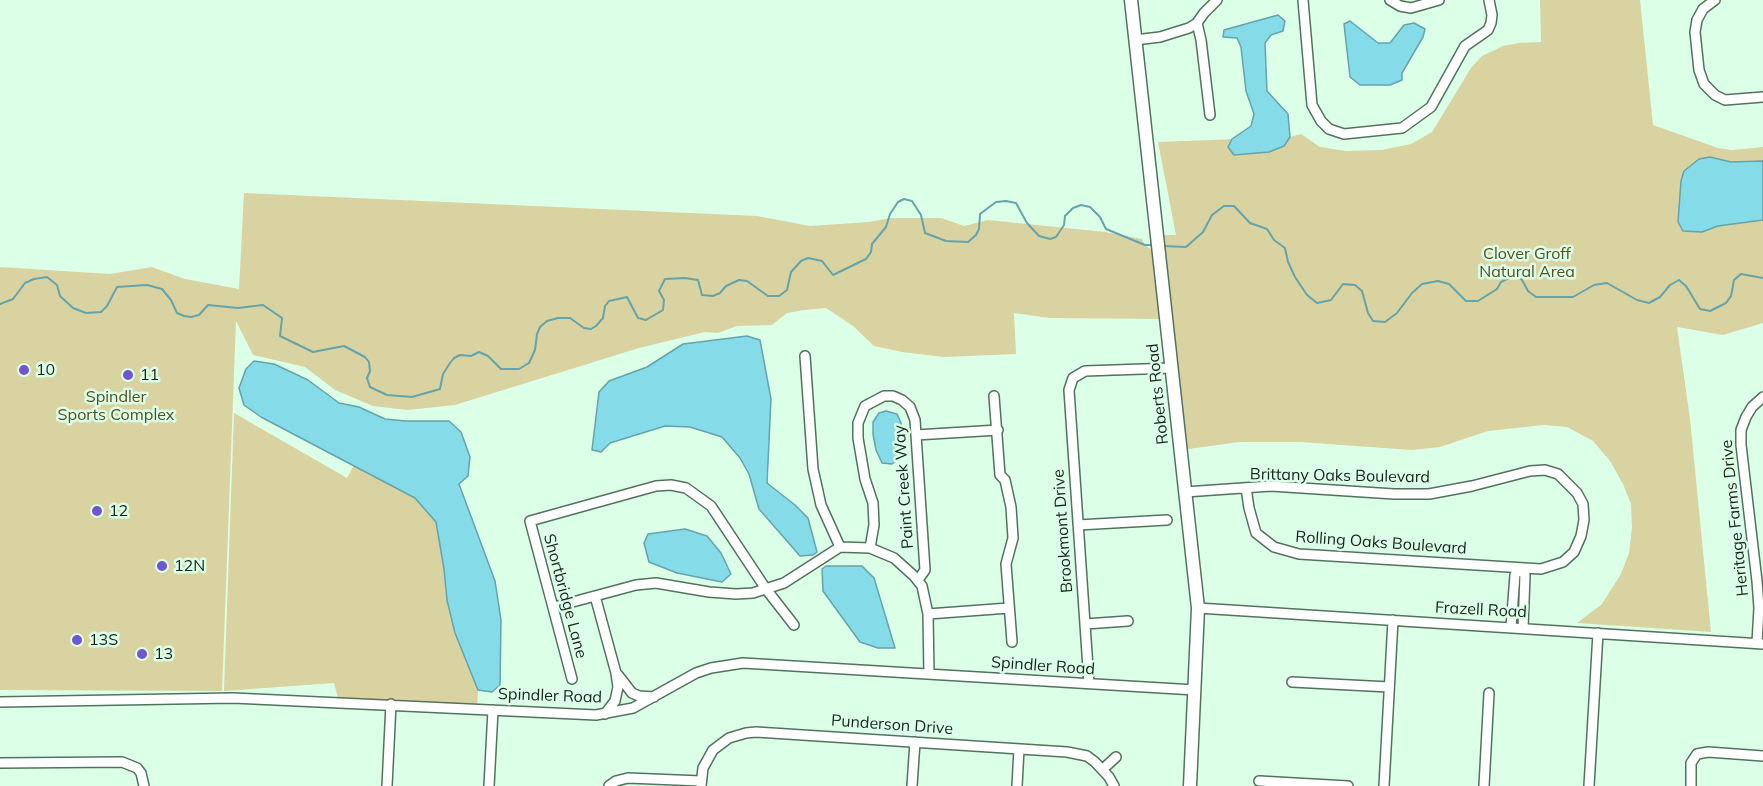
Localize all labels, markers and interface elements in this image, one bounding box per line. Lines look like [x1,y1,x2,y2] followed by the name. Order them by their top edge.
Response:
[1479,244,1575,282] park label: Clover Groff Natural Area
[1143,343,1173,445] street label: Roberts Road
[36,360,55,380] place label: 10
[17,363,31,377] marker: 10
[140,365,159,385] place label: 11
[121,368,135,382] marker: 11
[58,387,174,425] park label: Spindler Sports Complex
[890,425,918,549] street label: Paint Creek Way
[1717,439,1753,597] street label: Heritage Farms Drive
[1250,465,1430,487] street label: Brittany Oaks Boulevard
[1049,468,1077,594] street label: Brookmont Drive
[109,501,128,521] place label: 12
[90,504,104,518] marker: 12
[1295,527,1467,559] street label: Rolling Oaks Boulevard
[539,532,591,660] street label: Shortbridge Lane
[174,556,205,576] place label: 12N
[155,559,169,573] marker: 12N
[1435,598,1527,622] street label: Frazell Road
[89,630,118,650] place label: 13S
[70,633,84,647] marker: 13S
[154,644,173,664] place label: 13
[135,647,149,661] marker: 13
[990,653,1096,679] street label: Spindler Road
[498,685,602,707] street label: Spindler Road
[830,711,954,739] street label: Punderson Drive

